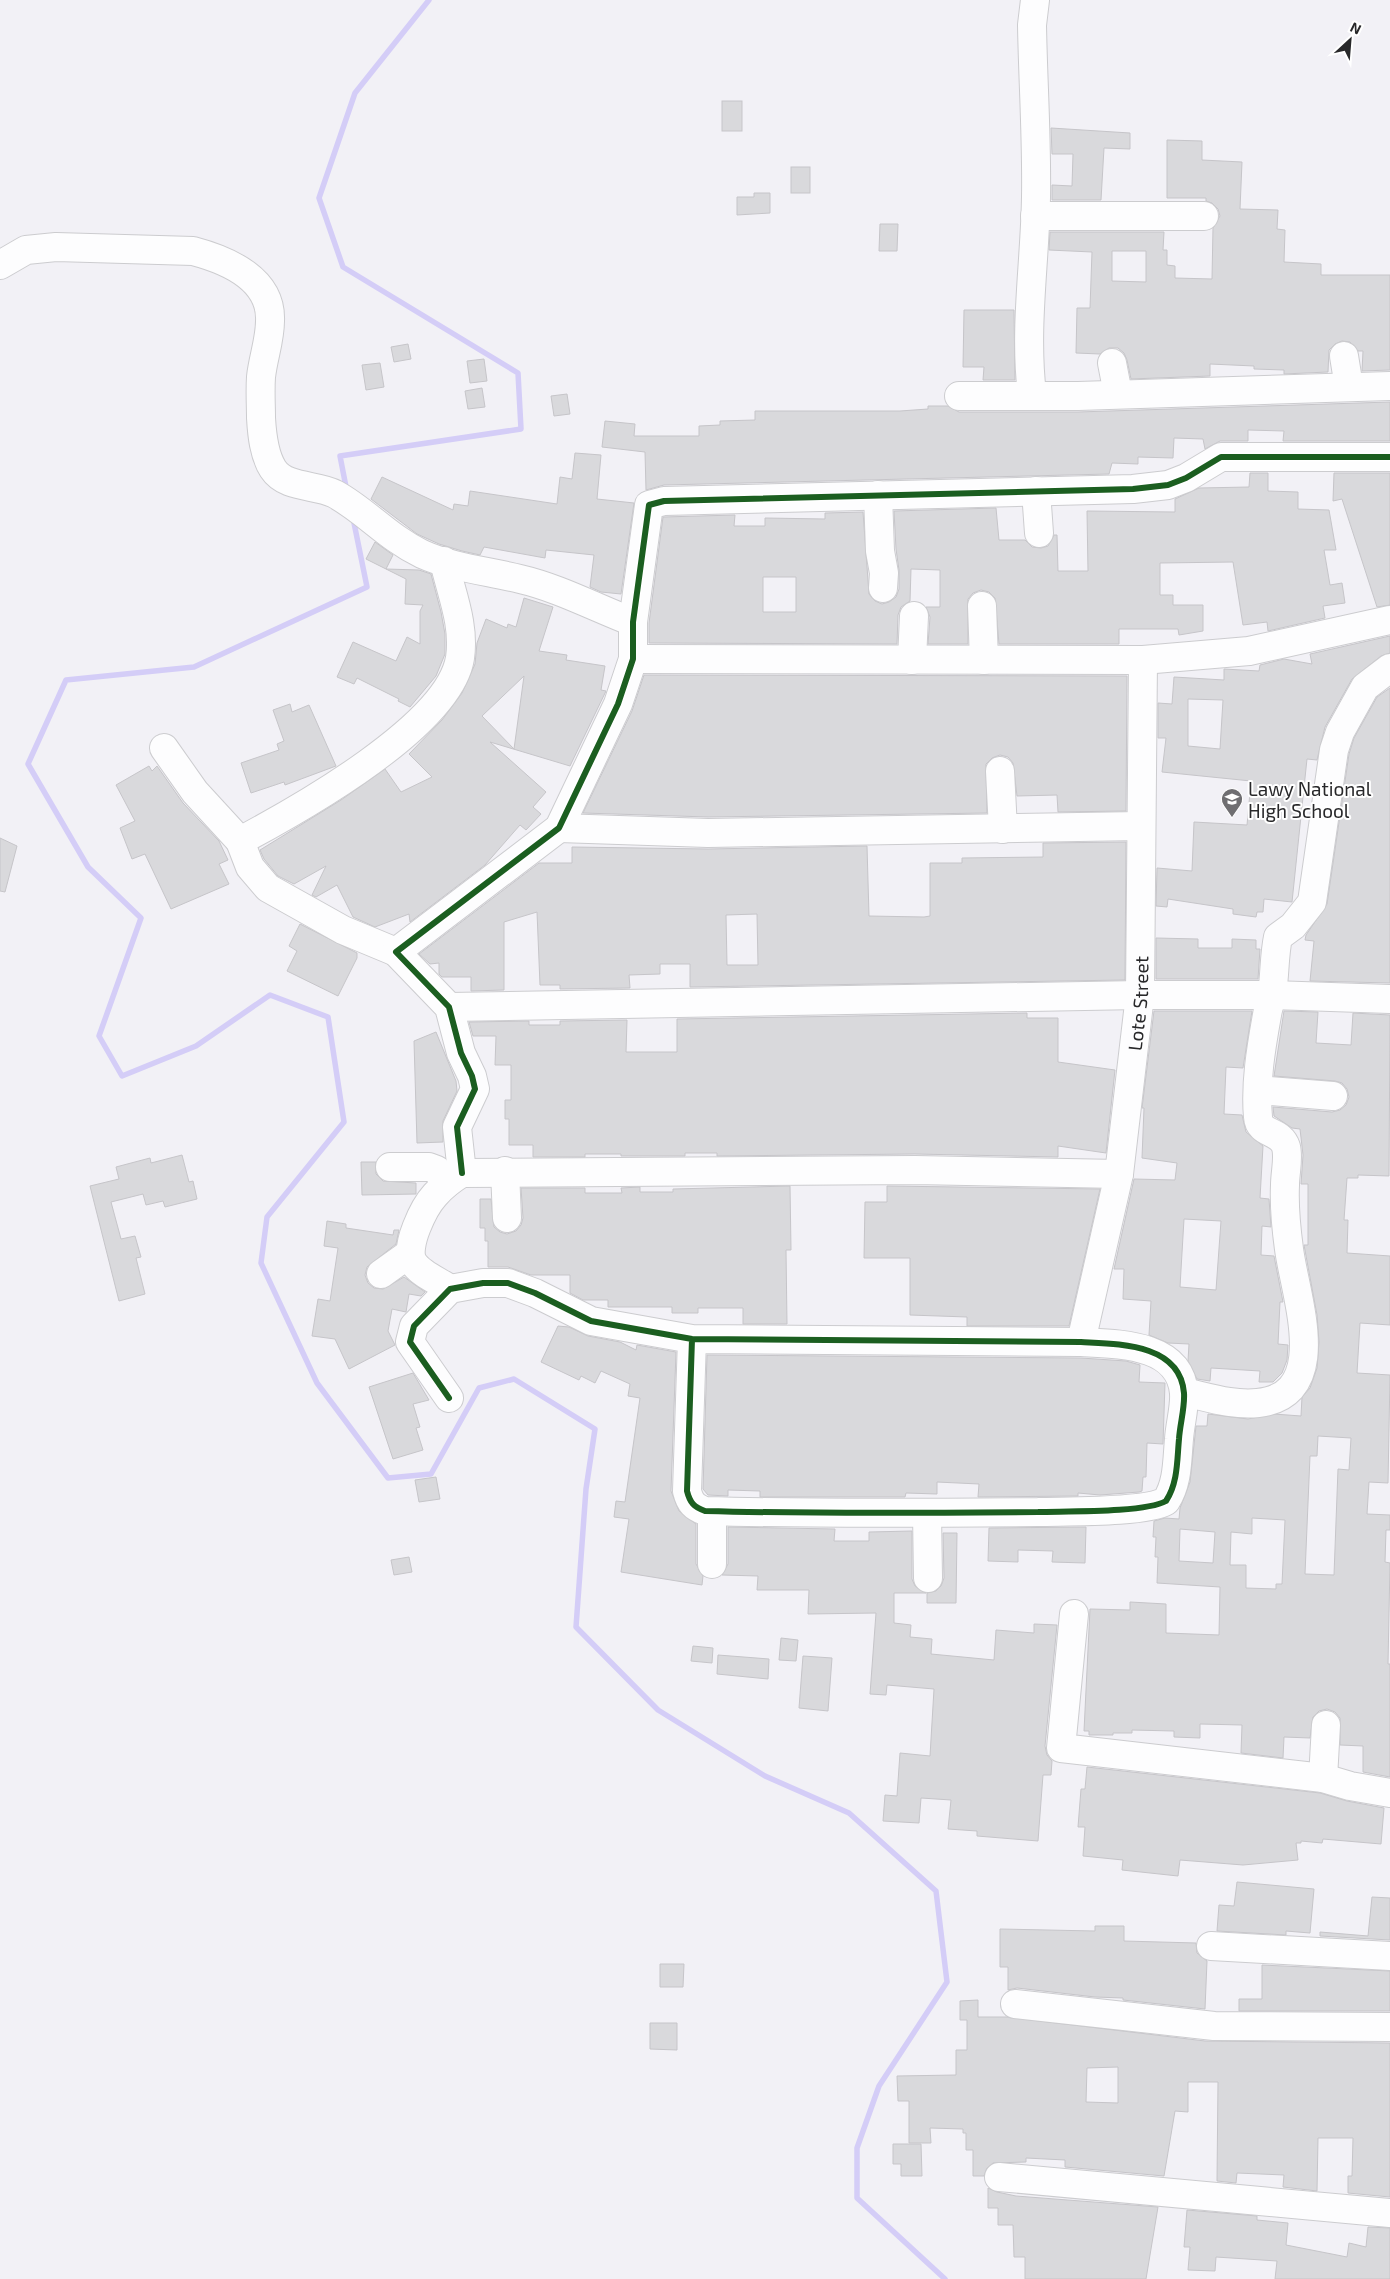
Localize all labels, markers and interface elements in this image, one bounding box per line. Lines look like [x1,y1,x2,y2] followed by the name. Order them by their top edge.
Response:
[1325,15,1375,65] north arrow
[1348,18,1364,38] text: N
[1248,777,1372,822] place label: Lawy National High School
[1220,787,1244,818] school or university icon: Lawy National High School
[1122,956,1152,1052] street label: Lote Street

